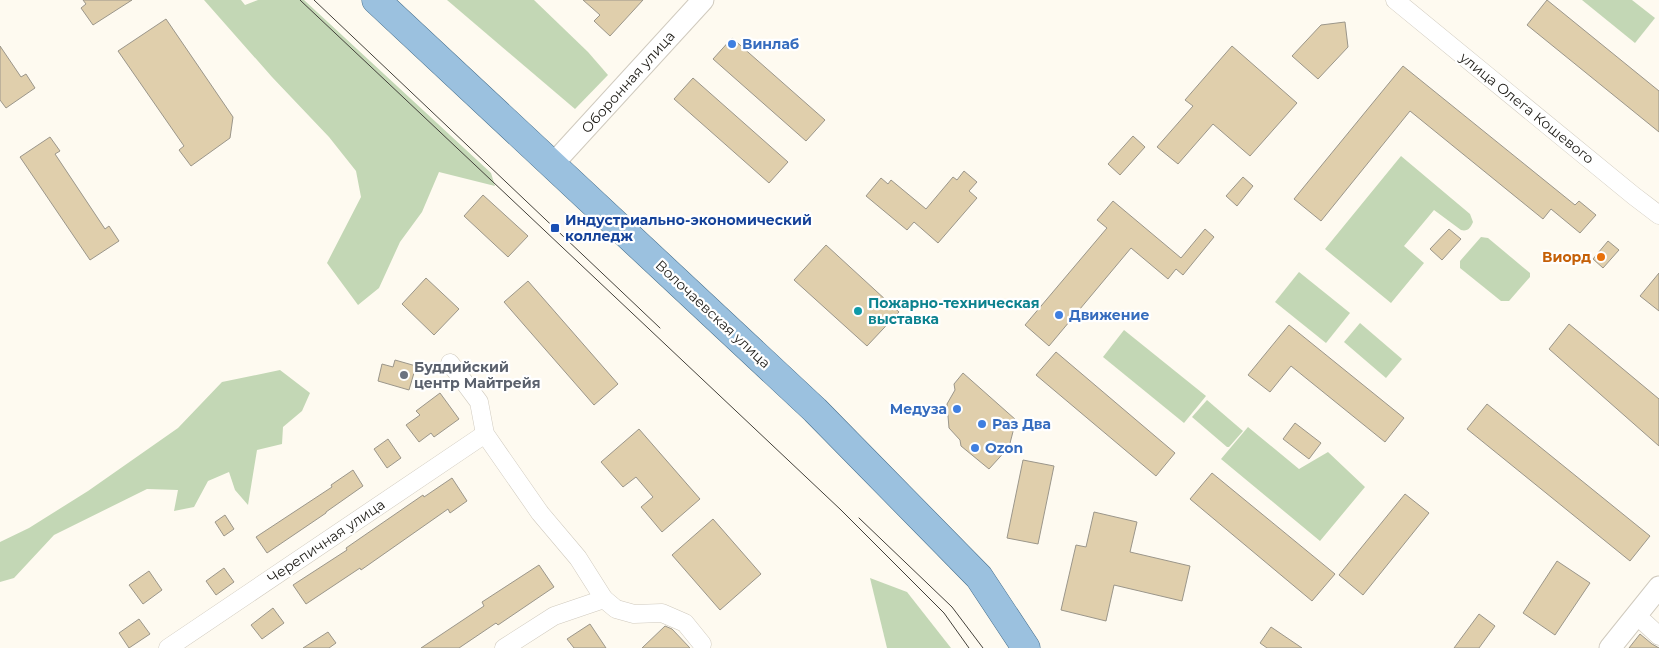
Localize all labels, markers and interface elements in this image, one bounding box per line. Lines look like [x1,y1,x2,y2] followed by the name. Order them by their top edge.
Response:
[577,27,679,137] street label: Оборонная улица
[742,35,799,53] place label: Винлаб
[726,38,738,50] marker: Винлаб
[1455,48,1598,168] street label: улица Олега Кошевого
[565,211,812,245] place label: Индустриально-экономический колледж
[549,222,561,234] marker: Индустриально-экономический колледж
[1542,248,1591,266] place label: Виорд
[1595,251,1607,263] marker: Виорд
[652,256,774,372] street label: Волочаевская улица
[868,294,1040,328] place label: Пожарно-техническая выставка
[852,305,864,317] marker: Пожарно-техническая выставка
[1069,306,1150,324] place label: Движение
[1053,309,1065,321] marker: Движение
[414,358,541,392] place label: Буддийский центр Майтрейя
[398,369,410,381] marker: Буддийский центр Майтрейя
[890,400,947,418] place label: Медуза
[951,403,963,415] marker: Медуза
[992,415,1051,433] place label: Раз Два
[976,418,988,430] marker: Раз Два
[985,439,1023,457] place label: Ozon
[969,442,981,454] marker: Ozon
[264,495,388,587] street label: Черепичная улица

